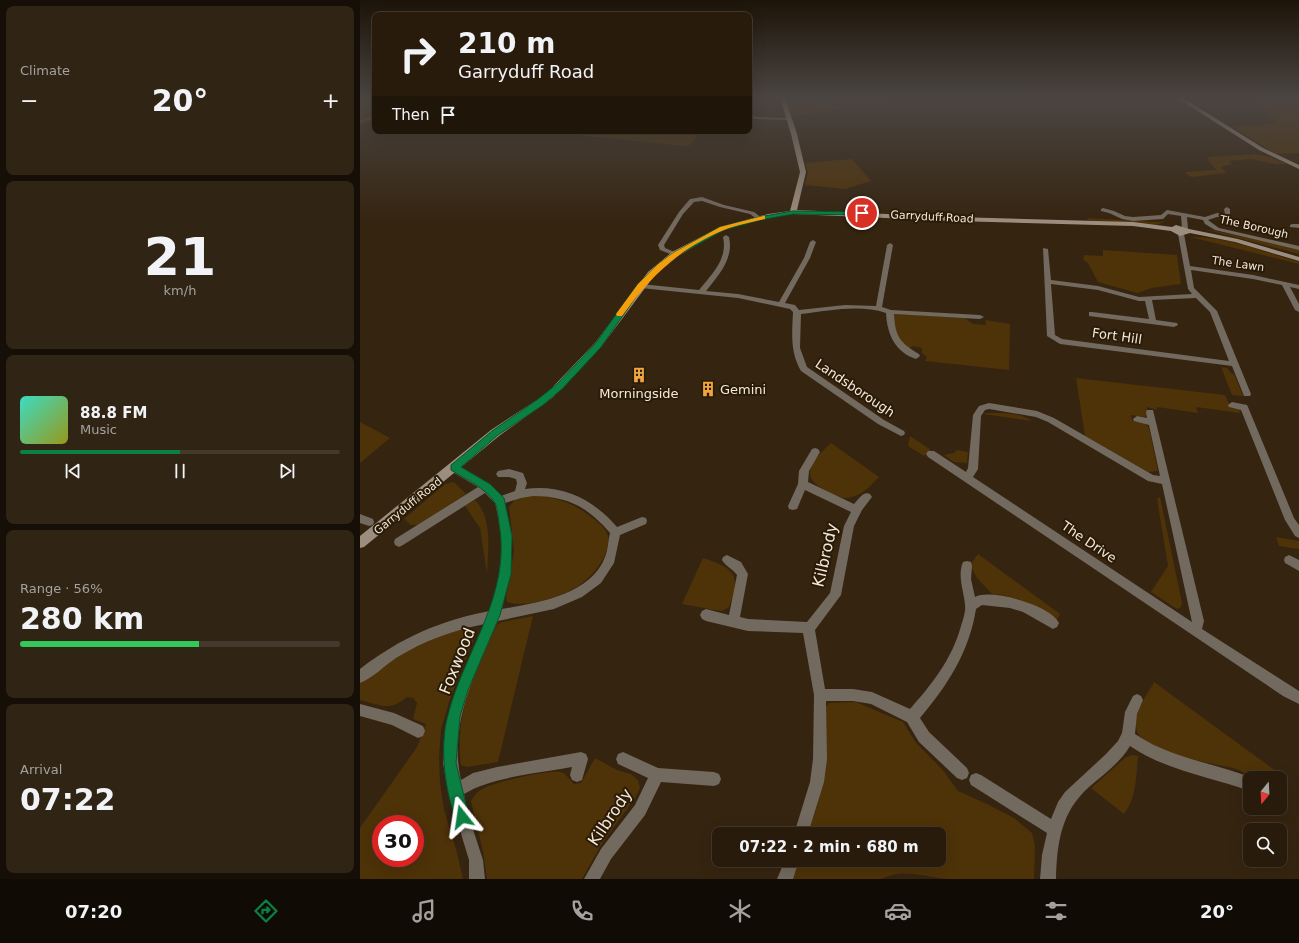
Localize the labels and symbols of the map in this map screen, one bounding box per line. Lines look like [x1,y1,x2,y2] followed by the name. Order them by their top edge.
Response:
[845,196,879,230] pin
[890,208,974,226] street label: Garryduff Road
[1217,213,1290,241] street label: The Borough
[1210,254,1265,274] street label: The Lawn
[1091,325,1143,347] street label: Fort Hill
[812,356,898,420] street label: Landsborough
[630,366,648,384] building icon: Morningside
[699,380,717,398] building icon: Gemini
[720,382,766,397] place label: Gemini
[599,386,679,401] place label: Morningside
[372,475,444,537] street label: Garryduff Road
[1058,518,1119,566] street label: The Drive
[808,521,842,589] street label: Kilbrody
[435,625,479,697] street label: Foxwood
[1243,771,1287,815] north arrow
[584,785,636,849] street label: Kilbrody
[441,796,483,838] position arrow
[372,815,424,867] speed limit sign: 30

